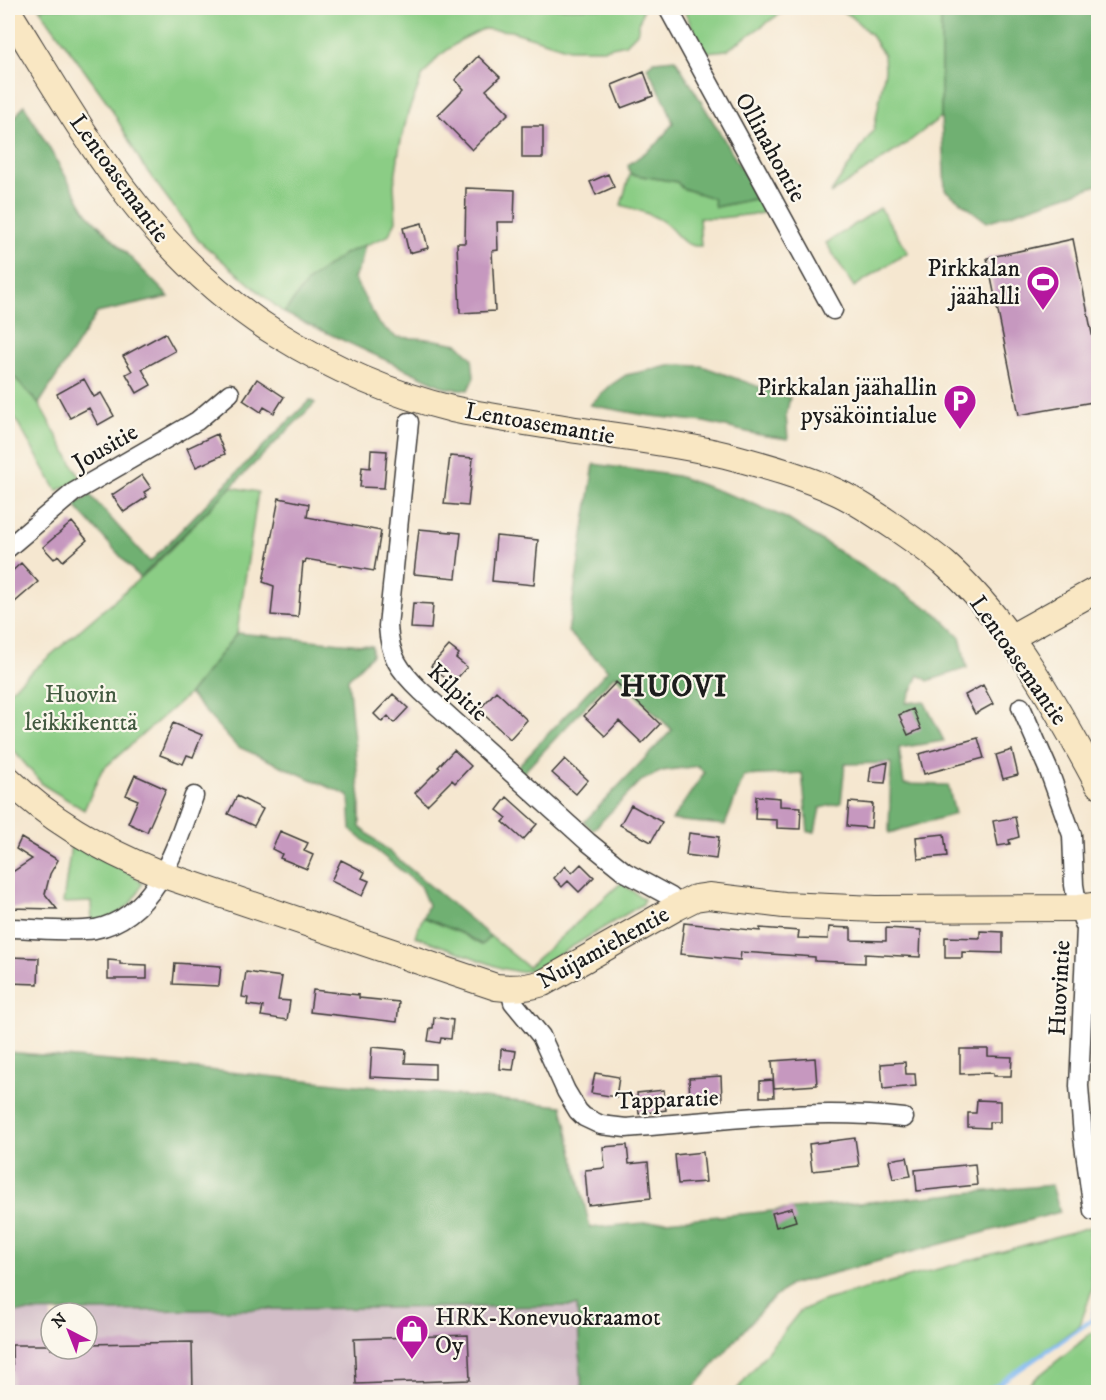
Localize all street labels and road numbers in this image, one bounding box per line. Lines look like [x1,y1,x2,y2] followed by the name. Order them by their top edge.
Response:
[728,87,812,208] street label: Ollinahontie
[62,108,176,249] street label: Lentoasemantie
[463,396,617,452] street label: Lentoasemantie
[66,417,143,479] street label: Jousitie
[962,590,1074,731] street label: Lentoasemantie
[421,657,494,728] street label: Kilpitie
[532,899,675,996] street label: Nuijamiehentie
[1043,939,1077,1037] street label: Huovintie
[615,1083,719,1117] street label: Tapparatie

